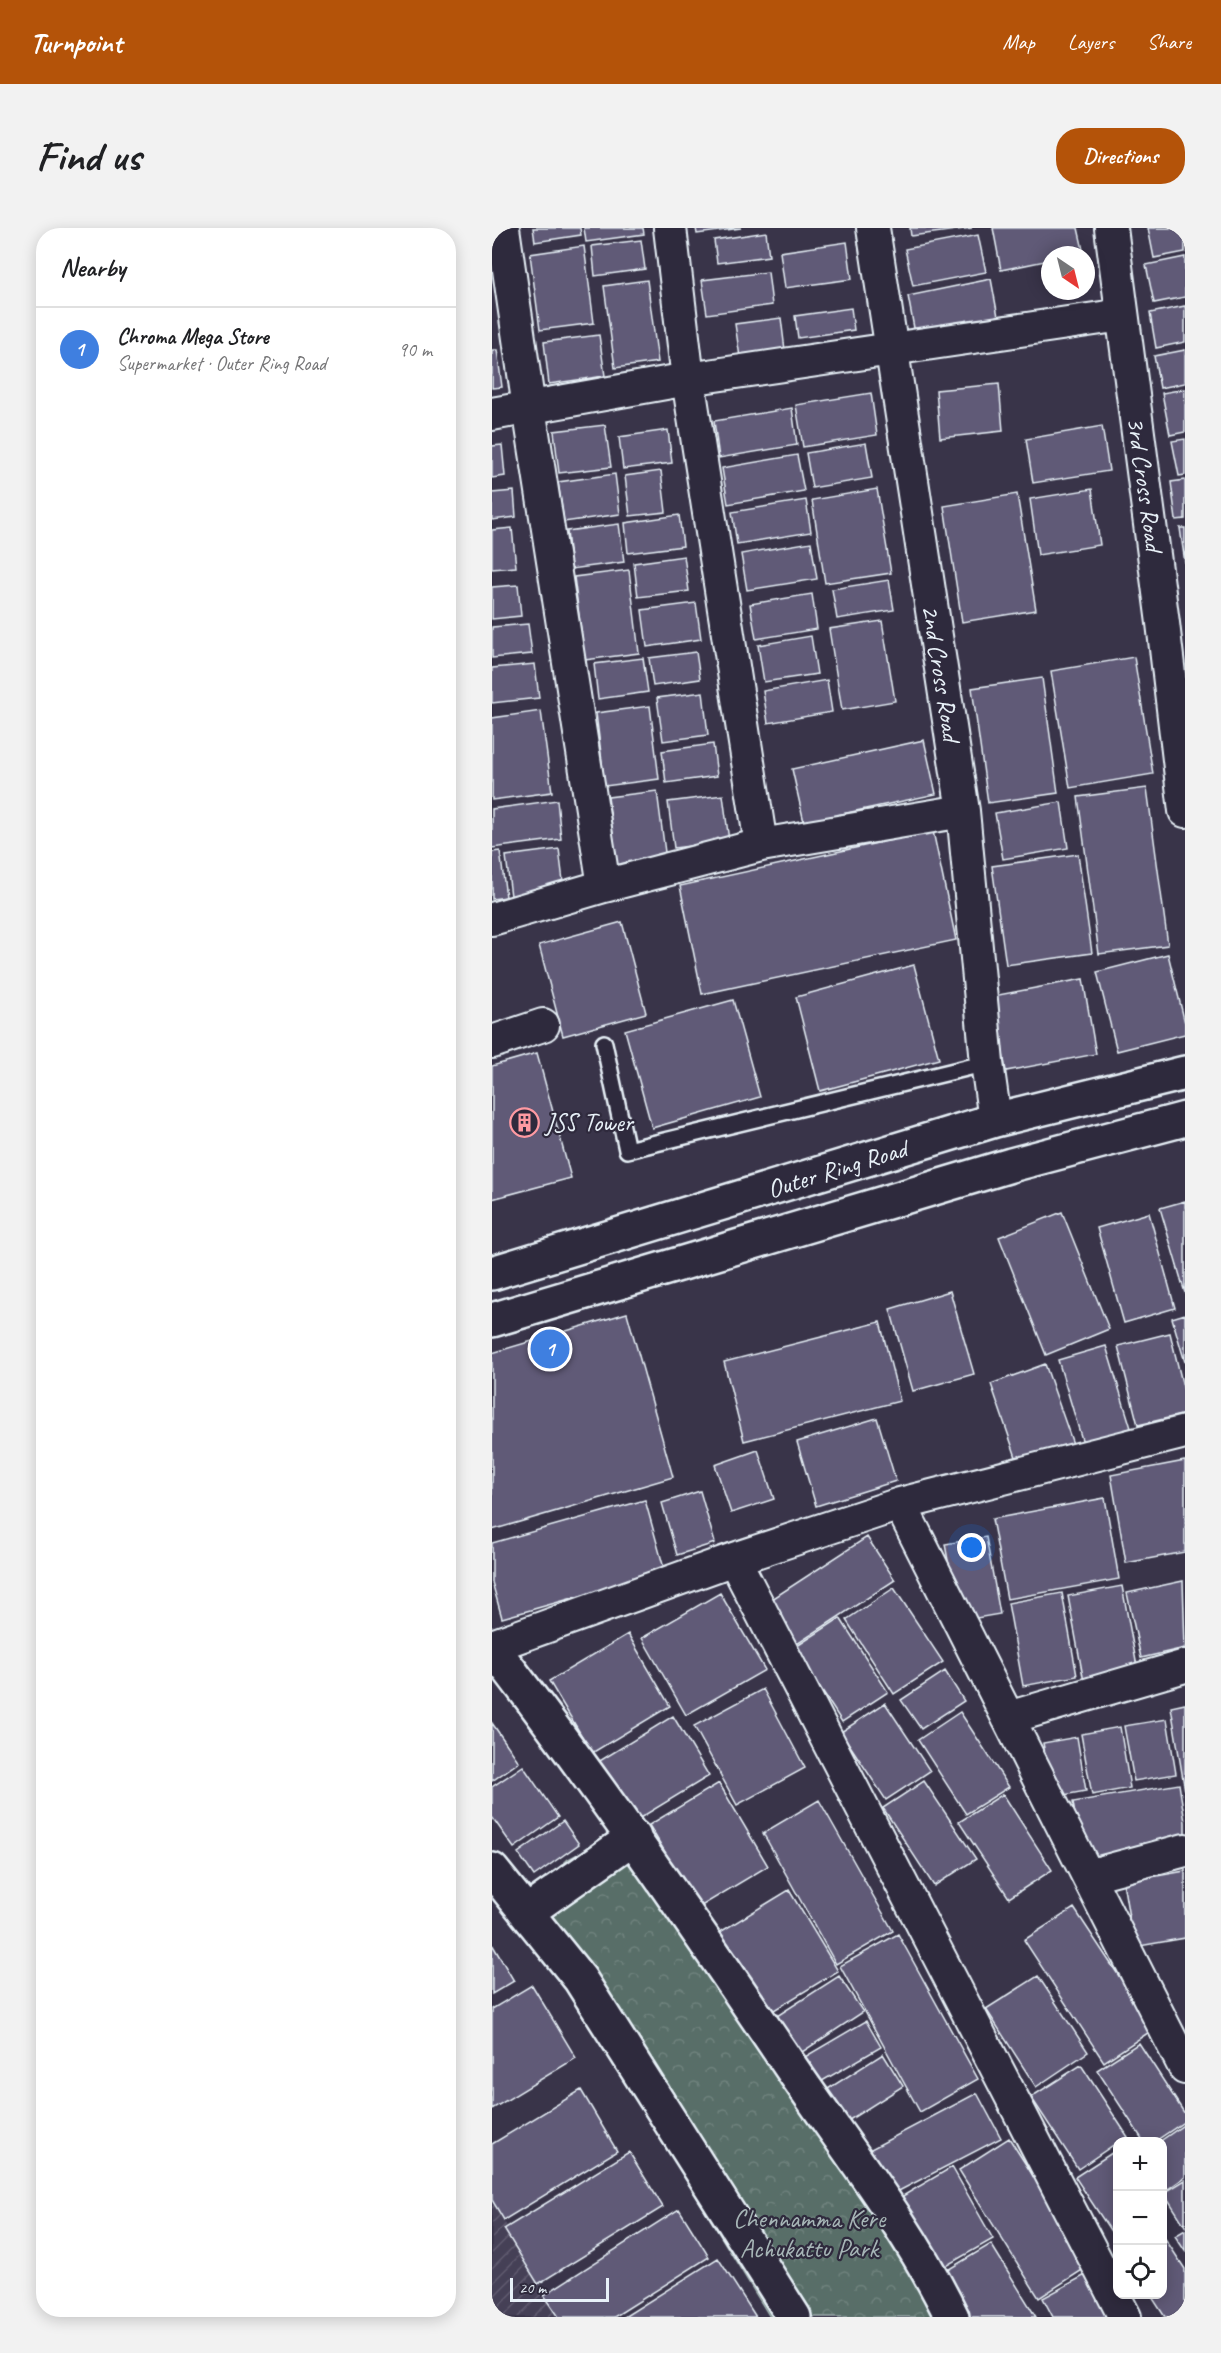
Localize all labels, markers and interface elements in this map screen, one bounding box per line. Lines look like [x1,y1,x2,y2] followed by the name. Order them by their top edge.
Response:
[30,25,122,60] text: Turnpoint
[1002,29,1035,55] text: Map
[1068,29,1114,55] text: Layers
[1147,29,1191,55] text: Share
[1056,128,1185,184] button: Directions
[36,130,141,183] text: Find us
[1041,246,1095,300] north arrow
[60,251,125,284] text: Nearby
[117,323,269,351] text: Chroma Mega Store
[75,337,84,362] text: 1
[398,337,432,362] text: 90 m
[117,351,326,376] text: Supermarket · Outer Ring Road
[1119,415,1171,557] street label: 3rd Cross Road
[914,602,969,747] street label: 2nd Cross Road
[508,1106,540,1138] building icon: JSS Tower
[543,1106,635,1139] place label: JSS Tower
[763,1131,914,1206] street label: Outer Ring Road
[530,1326,570,1372] pin: 1
[957,1533,986,1562] your location
[1113,2137,1167,2299] map controls
[1113,2137,1167,2191] button: +
[1113,2191,1167,2245] button: −
[733,2202,887,2265] park label: Chennamma Kere Achukattu Park
[1113,2245,1167,2299] button: locate
[510,2275,609,2302] scale bar
[519,2278,546,2298] text: 20 m

